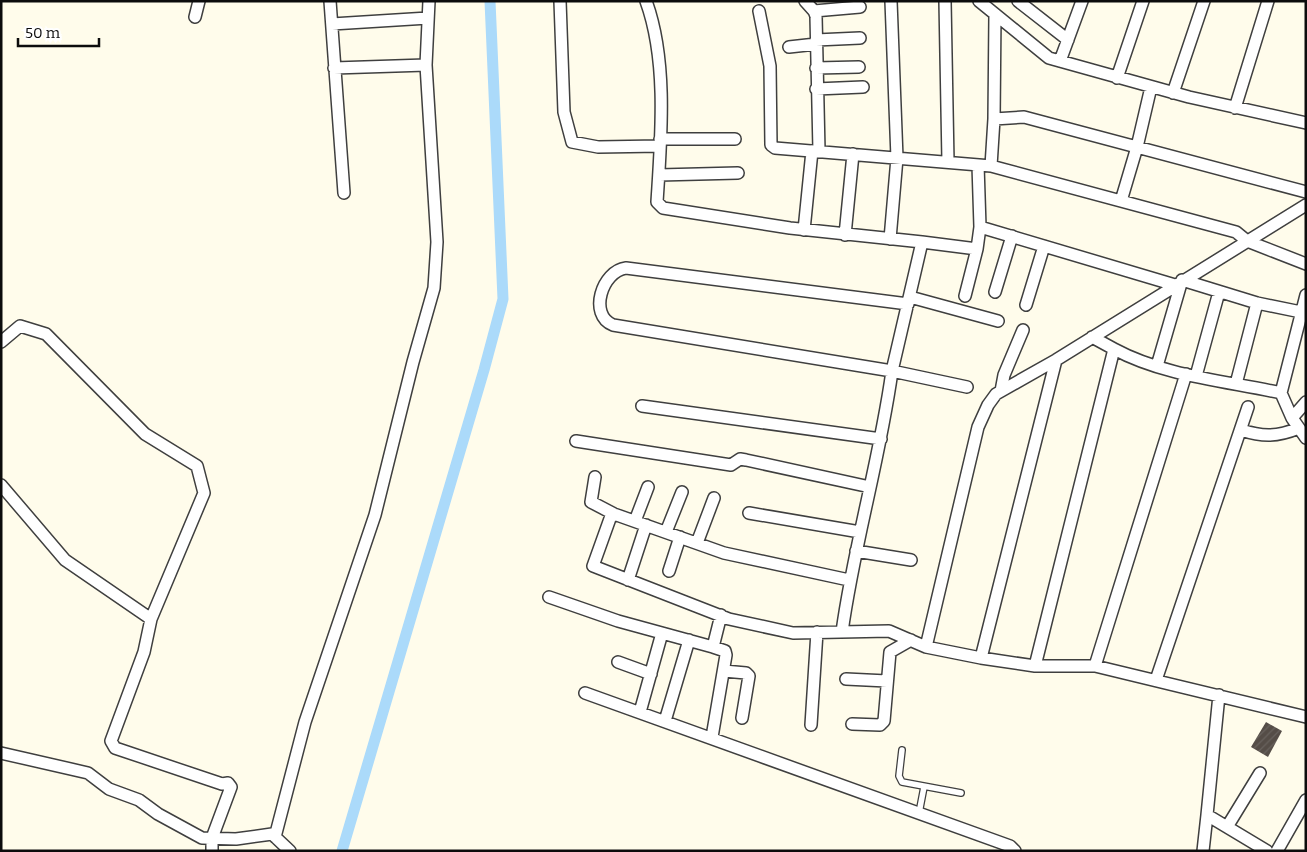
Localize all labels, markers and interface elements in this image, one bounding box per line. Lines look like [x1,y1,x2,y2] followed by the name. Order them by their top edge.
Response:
[18,15,99,47] scale bar
[25,24,61,42] text: 50 m

